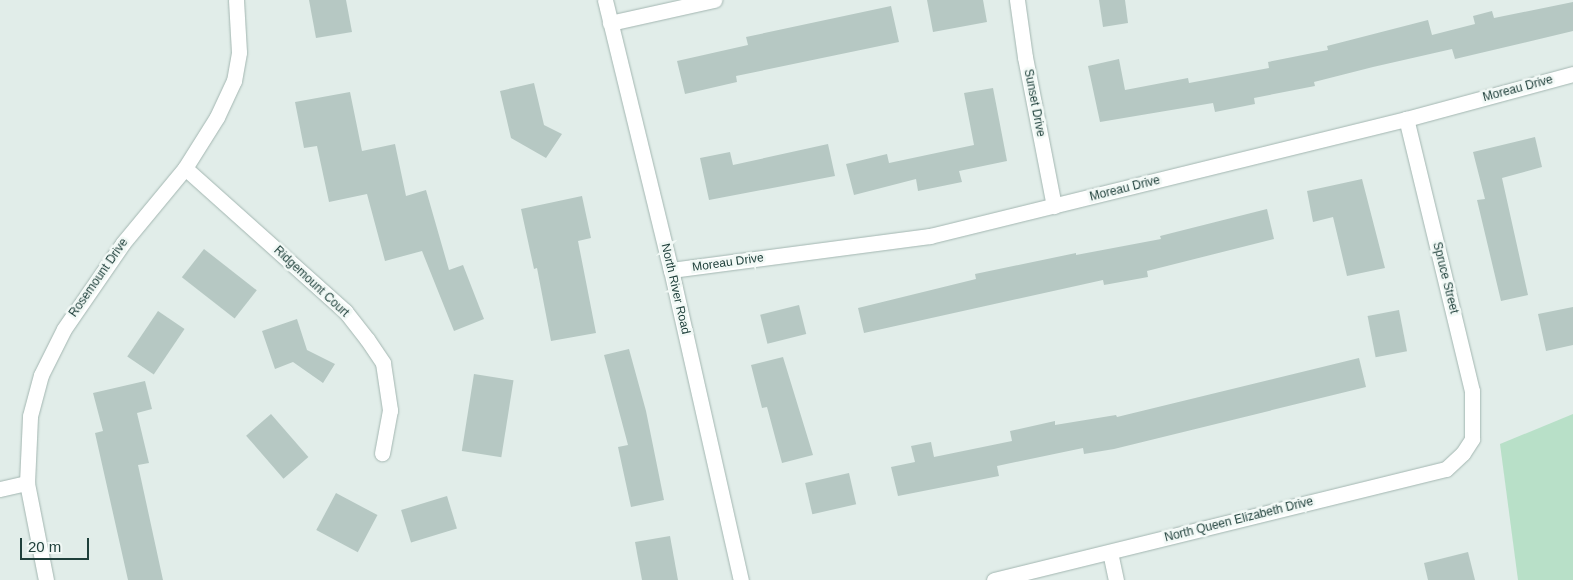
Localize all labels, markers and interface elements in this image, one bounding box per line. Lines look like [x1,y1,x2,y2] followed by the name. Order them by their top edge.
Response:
[1020,68,1048,138] street label: Sunset Drive
[1481,73,1555,105] street label: Moreau Drive
[1088,173,1162,205] street label: Moreau Drive
[67,236,131,320] street label: Rosemount Drive
[1429,241,1461,315] street label: Spruce Street
[658,242,692,336] street label: North River Road
[270,244,352,320] street label: Ridgemount Court
[691,251,765,275] street label: Moreau Drive
[1163,495,1315,545] street label: North Queen Elizabeth Drive
[22,528,91,560] scale bar
[28,538,61,555] text: 20 m

